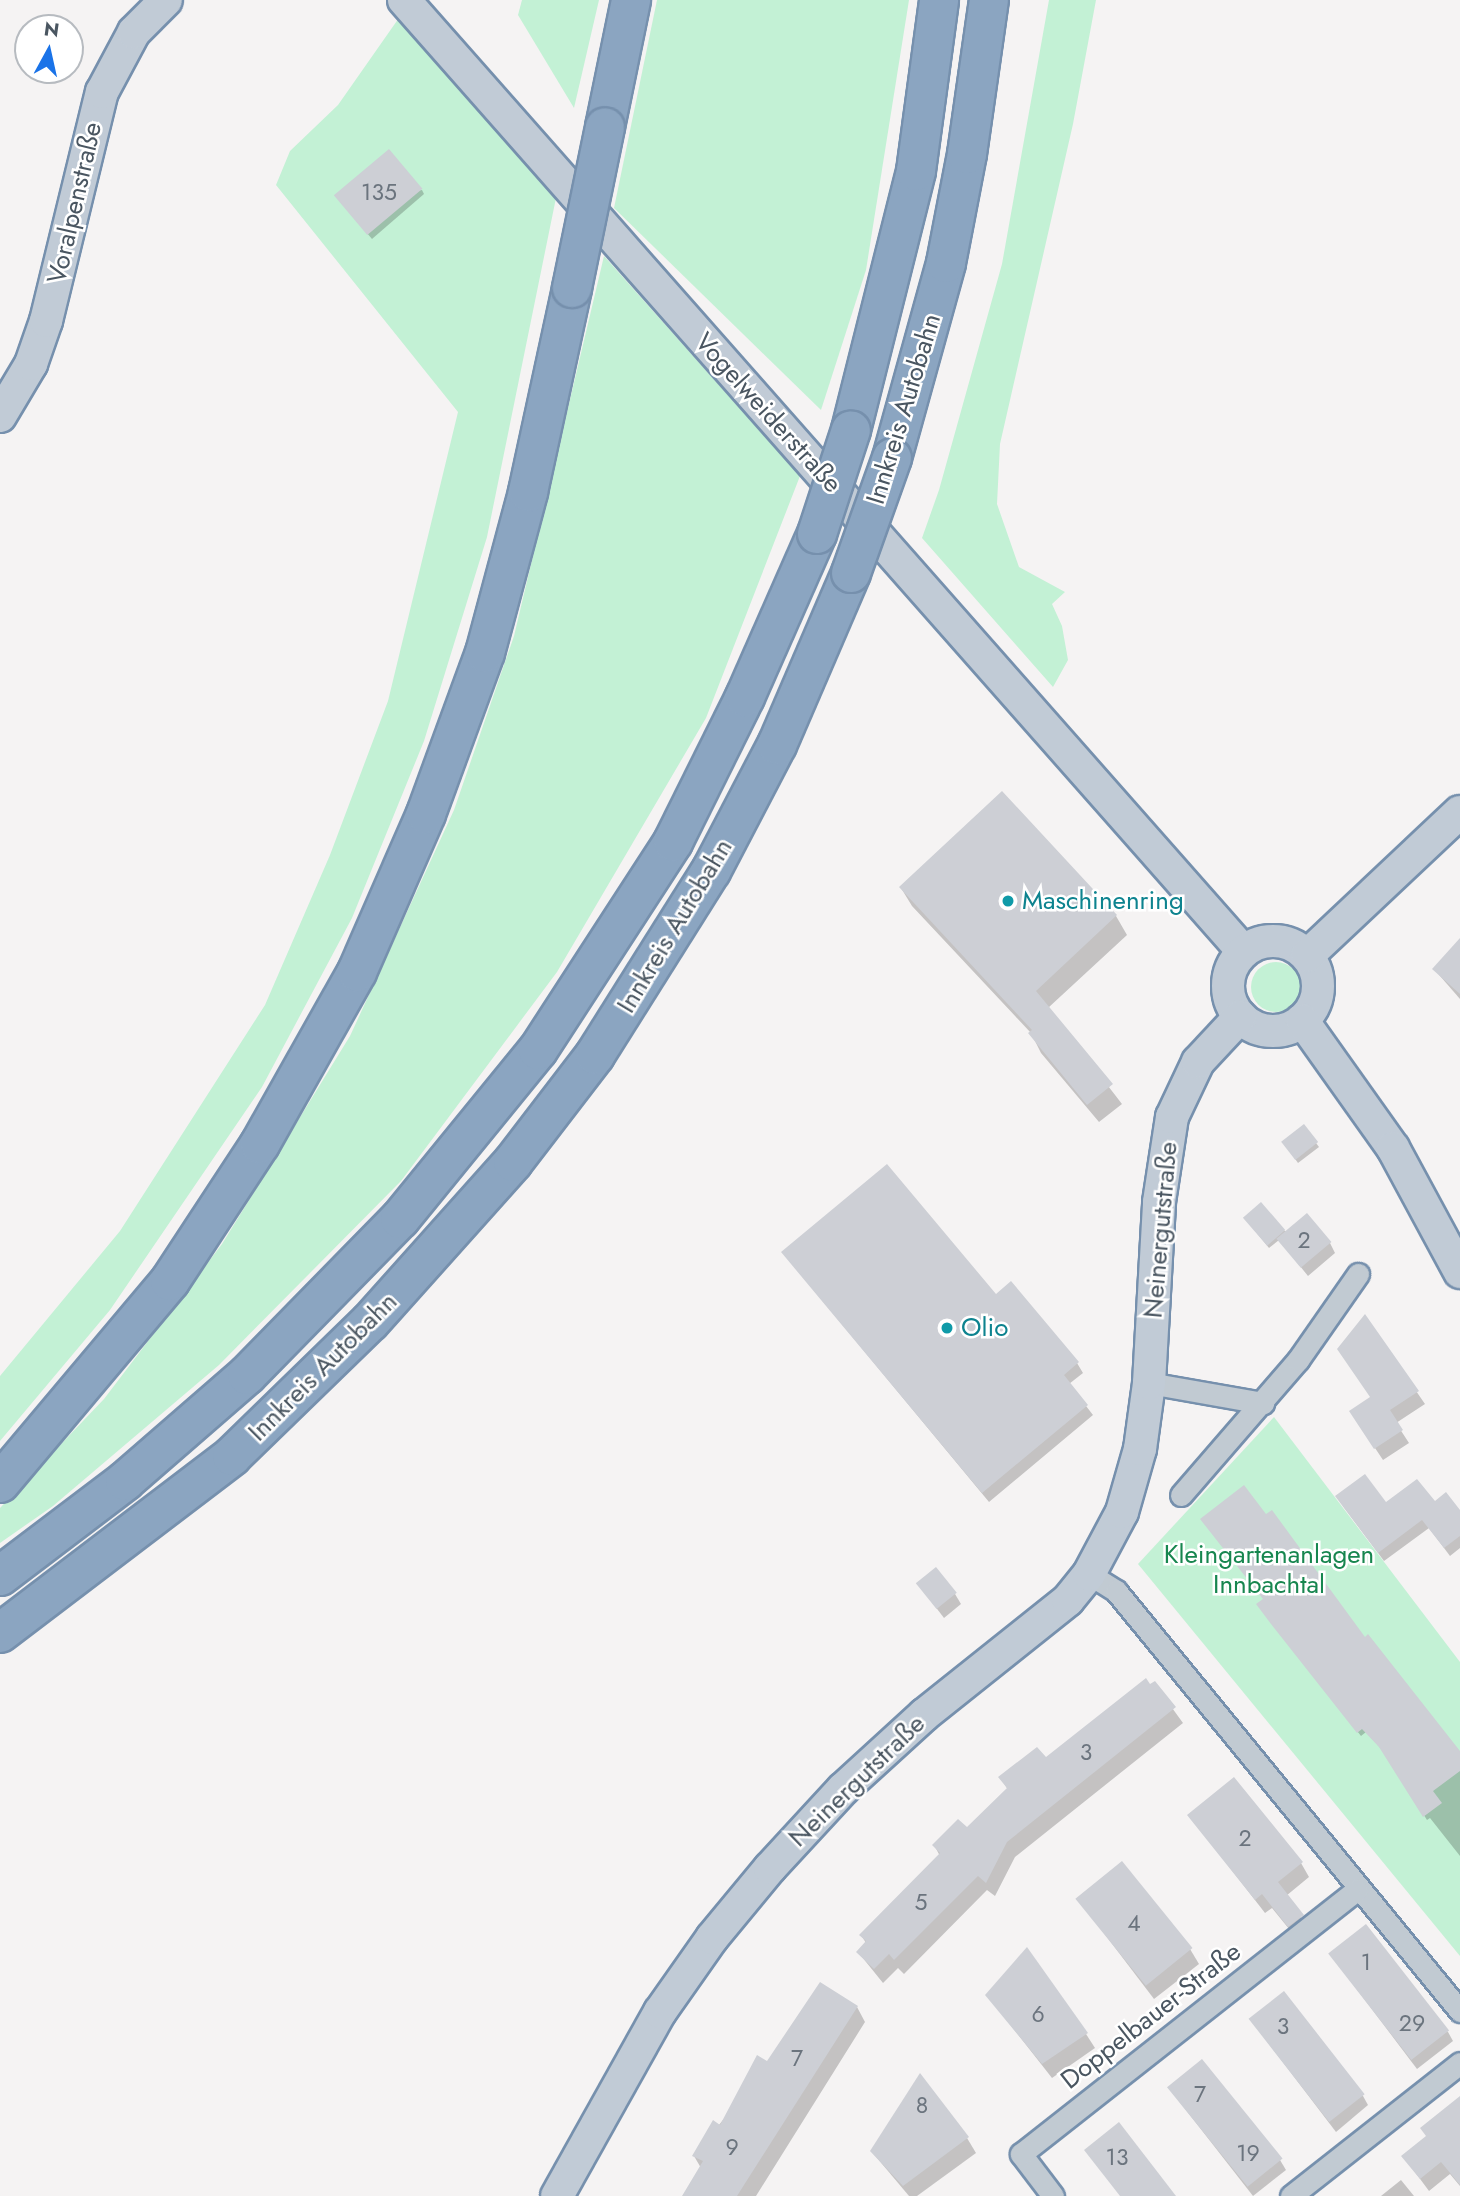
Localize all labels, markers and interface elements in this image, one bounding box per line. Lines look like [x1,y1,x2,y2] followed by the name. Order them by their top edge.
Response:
[14,14,84,84] north arrow
[42,15,61,44] text: N
[41,119,109,287] street label: Voralpenstraße
[361,178,397,206] house number: 135
[860,310,948,508] street label: Innkreis Autobahn
[688,327,848,499] street label: Vogelweiderstraße
[611,833,739,1019] street label: Innkreis Autobahn
[1022,885,1184,917] place label: Maschinenring
[1000,893,1016,909] marker: Maschinenring
[1138,1141,1184,1319] street label: Neinergutstraße
[1297,1226,1311,1254] house number: 2
[242,1286,404,1448] street label: Innkreis Autobahn
[961,1312,1008,1344] place label: Olio
[939,1320,955,1336] marker: Olio
[1164,1539,1374,1600] park label: Kleingartenanlagen Innbachtal
[783,1708,931,1854] street label: Neinergutstraße
[1080,1738,1092,1766] house number: 3
[1238,1824,1252,1852] house number: 2
[915,1888,927,1916] house number: 5
[1127,1909,1141,1937] house number: 4
[1055,1936,1247,2096] street label: Doppelbauer-Straße
[1361,1948,1371,1976] house number: 1
[1031,2000,1045,2028] house number: 6
[1399,2009,1425,2037] house number: 29
[1277,2012,1289,2040] house number: 3
[791,2044,803,2072] house number: 7
[1194,2080,1206,2108] house number: 7
[916,2091,928,2119] house number: 8
[725,2133,739,2161] house number: 9
[1236,2139,1260,2167] house number: 19
[1106,2143,1128,2171] house number: 13

